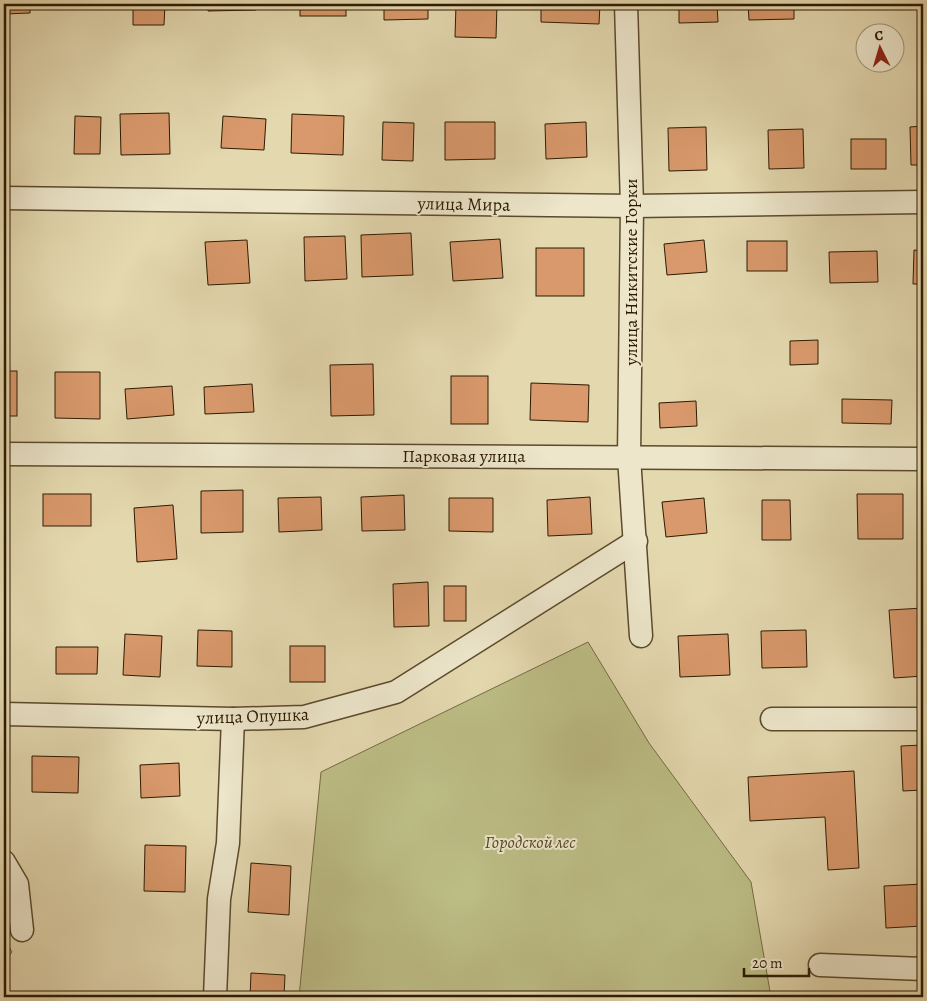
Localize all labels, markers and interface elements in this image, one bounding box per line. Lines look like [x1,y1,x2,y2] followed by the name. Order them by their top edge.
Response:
[854,22,904,72] north arrow
[874,26,884,45] text: С
[619,179,643,366] street label: улица Никитские Горки
[416,191,511,217] street label: улица Мира
[402,444,526,468] street label: Парковая улица
[195,702,310,730] street label: улица Опушка
[484,830,576,854] park label: Городской лес
[744,946,810,978] scale bar
[752,953,783,973] text: 20 m

